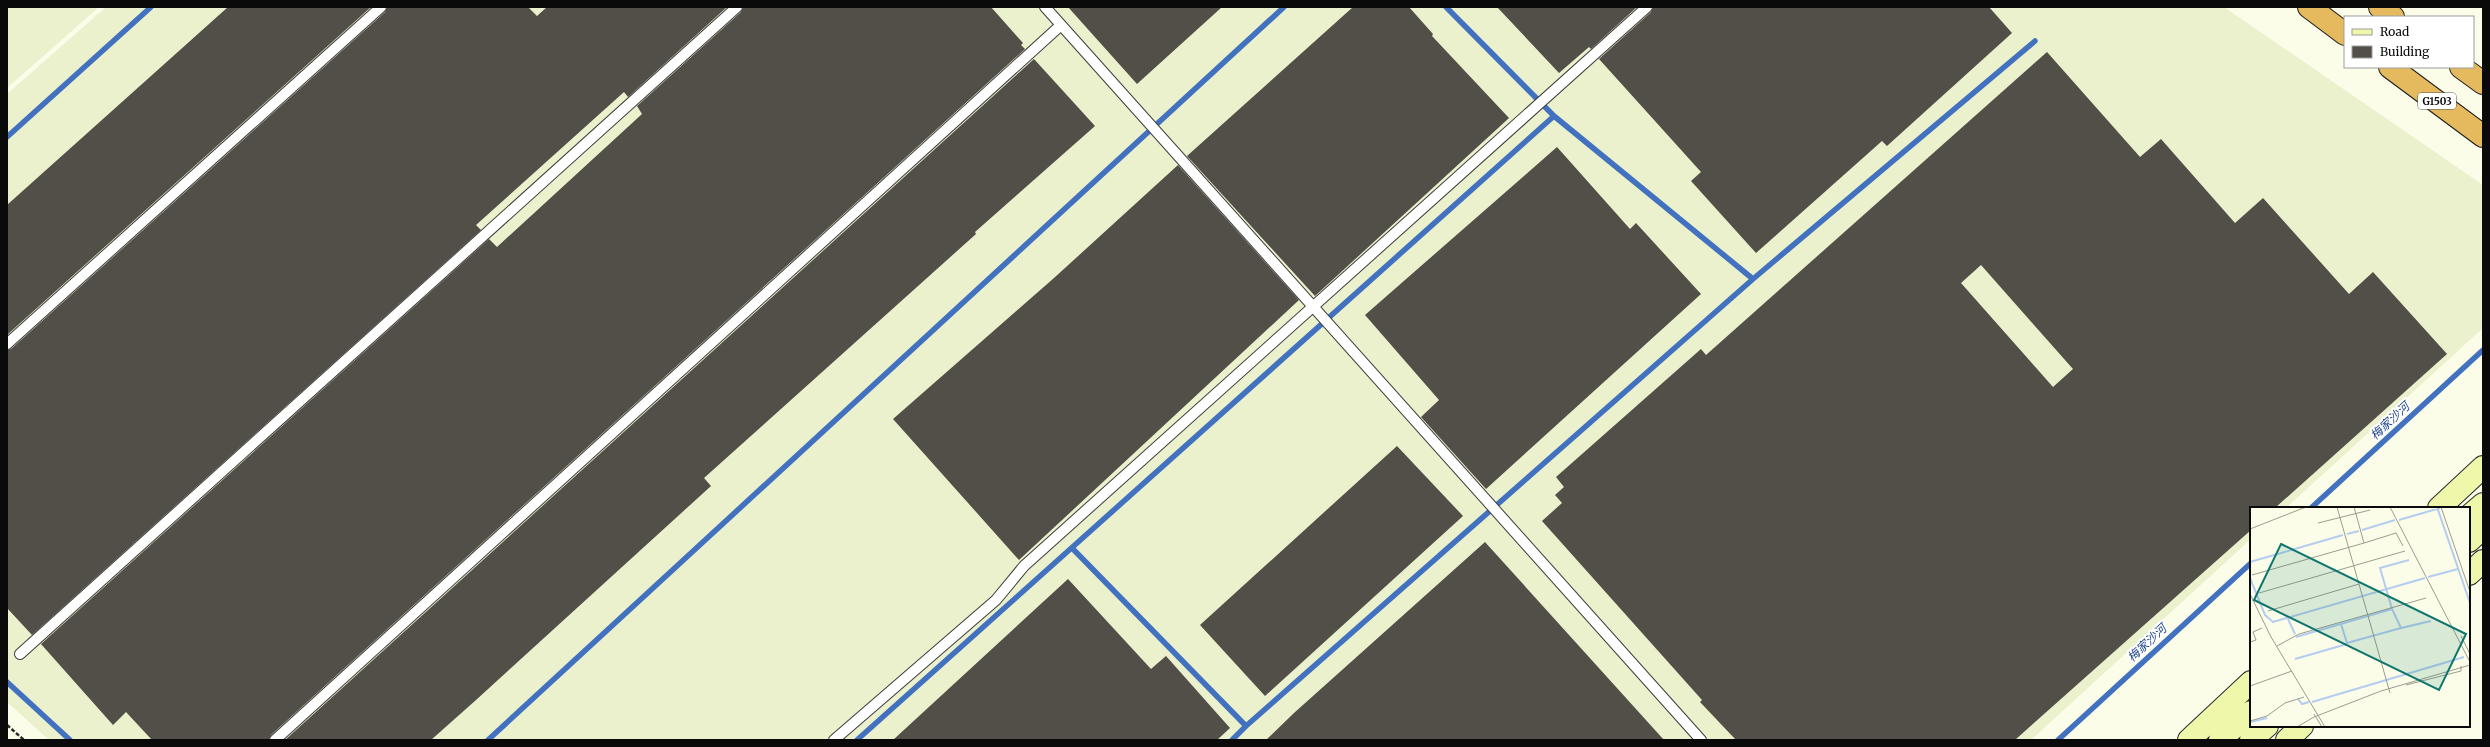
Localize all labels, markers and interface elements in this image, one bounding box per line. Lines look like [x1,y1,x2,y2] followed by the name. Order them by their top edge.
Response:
[2344,16,2474,68] legend
[2380,24,2409,39] text: Road
[2380,44,2430,59] text: Building
[2418,93,2456,109] road number: G1503
[2367,397,2414,442] water label: 梅家沙河
[2250,507,2470,727] inset map
[2124,619,2171,664] water label: 梅家沙河

